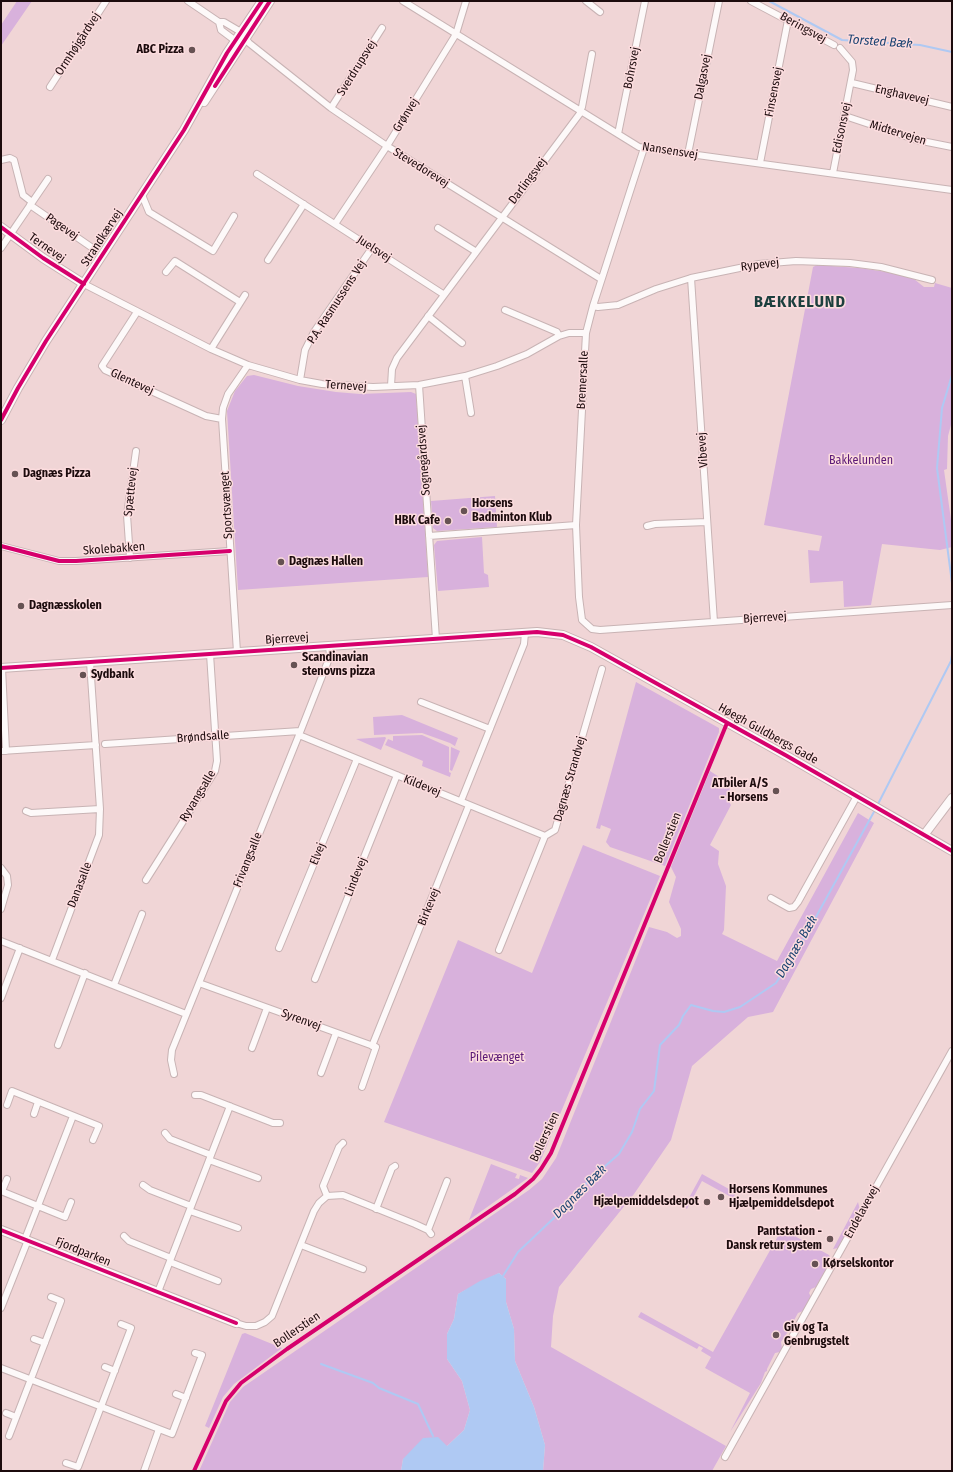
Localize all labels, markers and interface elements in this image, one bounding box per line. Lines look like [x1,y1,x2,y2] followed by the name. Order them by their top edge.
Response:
[777,9,829,47] street label: Beringsvej
[52,10,104,78] street label: Ormhøjgårdvej
[847,32,913,52] water label: Torsted Bæk
[334,37,380,99] street label: Sverdrupsvej
[136,43,184,57] place label: ABC Pizza
[187,45,197,55] marker: ABC Pizza
[621,46,643,90] street label: Bohrsvej
[692,53,714,101] street label: Dalgasvej
[762,66,786,118] street label: Finsensvej
[874,82,930,108] street label: Enghavevej
[390,95,422,135] street label: Grønvej
[830,101,854,155] street label: Edisonsvej
[868,118,928,148] street label: Midtervejen
[641,140,699,162] street label: Nansensvej
[390,145,452,191] street label: Stevedorevej
[506,155,550,207] street label: Darlingsvej
[78,207,126,269] street label: Strandkærvej
[43,210,81,244] street label: Pagevej
[26,230,68,266] street label: Ternevej
[354,233,394,265] street label: Juelsvej
[740,256,780,274] street label: Rypevej
[305,257,369,347] street label: P.A. Rasmussens Vej
[754,293,846,313] district label: BÆKKELUND
[574,350,592,410] street label: Bremersalle
[108,366,156,398] street label: Glentevej
[325,377,367,395] street label: Ternevej
[414,424,434,496] street label: Sognegårdsvej
[695,432,711,468] street label: Vibevej
[829,454,893,468] park label: Bakkelunden
[23,467,91,481] place label: Dagnæs Pizza
[121,467,141,517] street label: Spættevej
[10,469,20,479] marker: Dagnæs Pizza
[218,471,236,539] street label: Sportsvænget
[472,497,552,525] place label: Horsens Badminton Klub
[459,506,469,516] marker: Horsens Badminton Klub
[395,514,440,528] place label: HBK Cafe
[443,516,453,526] marker: HBK Cafe
[82,540,146,558] street label: Skolebakken
[289,555,363,569] place label: Dagnæs Hallen
[276,557,286,567] marker: Dagnæs Hallen
[29,599,102,613] place label: Dagnæsskolen
[16,601,26,611] marker: Dagnæsskolen
[743,609,787,627] street label: Bjerrevej
[265,630,309,648] street label: Bjerrevej
[302,651,375,679] place label: Scandinavian stenovns pizza
[289,660,299,670] marker: Scandinavian stenovns pizza
[91,668,134,682] place label: Sydbank
[78,670,88,680] marker: Sydbank
[716,701,820,767] street label: Høegh Guldbergs Gade
[176,728,230,746] street label: Brøndsalle
[551,735,589,823] street label: Dagnæs Strandvej
[177,768,219,824] street label: Ryvangsalle
[401,772,443,800] street label: Kildevej
[712,777,768,805] place label: ATbiler A/S - Horsens
[771,786,781,796] marker: ATbiler A/S - Horsens
[651,811,685,865] street label: Bollerstien
[230,830,266,890] street label: Frivangsalle
[307,841,329,867] street label: Elvej
[342,855,370,899] street label: Lindevej
[65,860,95,910] street label: Danasalle
[415,886,443,928] street label: Birkevej
[773,913,821,981] water label: Dagnæs Bæk
[279,1006,323,1034] street label: Syrenvej
[470,1051,524,1065] park label: Pilevænget
[527,1110,563,1164] street label: Bollerstien
[550,1162,610,1222] water label: Dagnæs Bæk
[729,1183,834,1211] place label: Horsens Kommunes Hjælpemiddelsdepot
[842,1183,882,1241] street label: Endelavevej
[716,1192,726,1202] marker: Horsens Kommunes Hjælpemiddelsdepot
[594,1195,699,1209] place label: Hjælpemiddelsdepot
[702,1197,712,1207] marker: Hjælpemiddelsdepot
[726,1225,822,1253] place label: Pantstation - Dansk retur system
[53,1234,113,1270] street label: Fjordparken
[825,1234,835,1244] marker: Pantstation - Dansk retur system
[823,1257,894,1271] place label: Kørselskontor
[810,1259,820,1269] marker: Kørselskontor
[271,1309,323,1351] street label: Bollerstien
[784,1321,849,1349] place label: Giv og Ta Genbrugstelt
[771,1330,781,1340] marker: Giv og Ta Genbrugstelt

